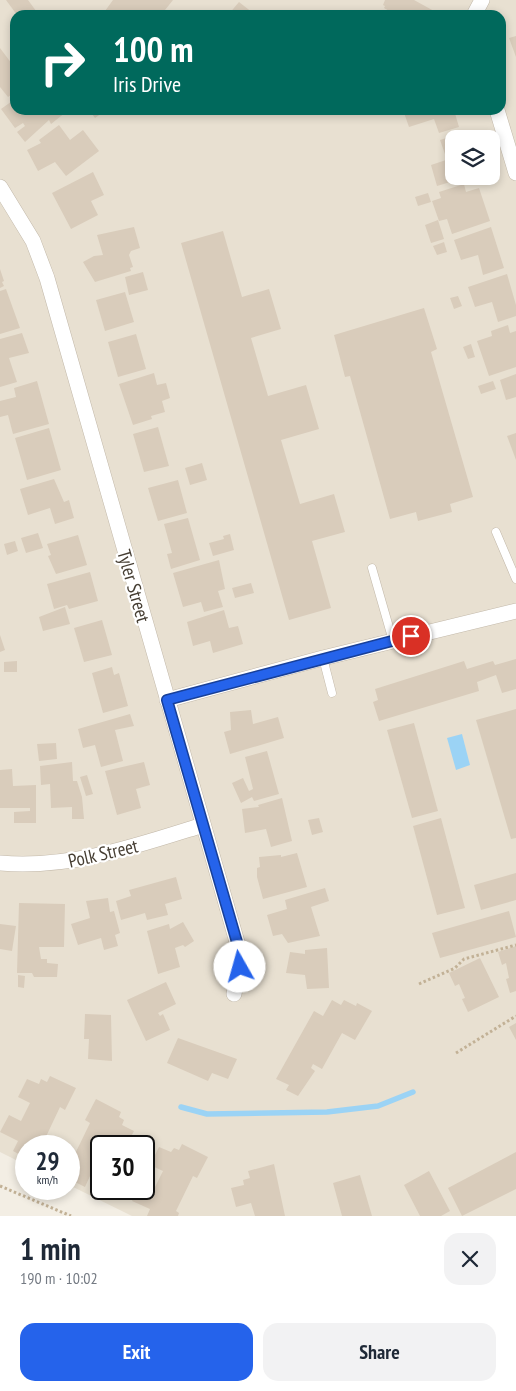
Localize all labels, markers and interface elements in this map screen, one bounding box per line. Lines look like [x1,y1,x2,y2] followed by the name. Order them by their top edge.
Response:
[113,26,194,72] text: 100 m
[30,30,95,95] icon: right
[113,70,181,98] text: Iris Drive
[445,130,500,185] map controls
[445,130,500,185] button: layers
[112,547,156,626] street label: Tyler Street
[390,615,432,657] pin
[397,622,425,650] icon: arrive
[66,833,141,873] street label: Polk Street
[213,940,265,992] position arrow
[90,1135,155,1200] speed limit sign: 30
[36,1145,59,1177] text: 29
[37,1172,58,1187] text: km/h
[20,1229,81,1268] text: 1 min
[444,1233,496,1285] button: close
[20,1268,98,1288] text: 190 m · 10:02
[20,1323,253,1381] button: Exit
[263,1323,496,1381] button: Share

